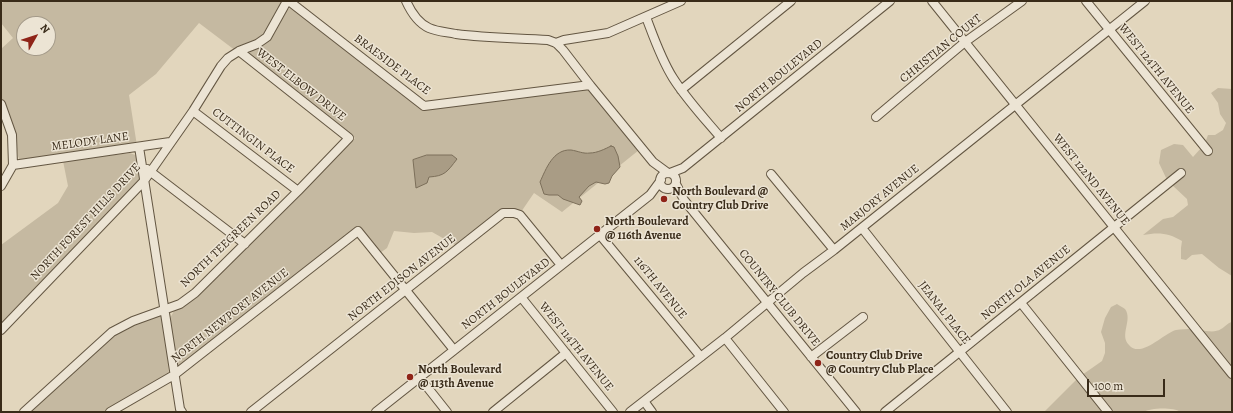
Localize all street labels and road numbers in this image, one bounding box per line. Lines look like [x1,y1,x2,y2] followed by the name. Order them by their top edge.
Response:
[897,12,985,86] street label: CHRISTIAN COURT
[1115,21,1197,117] street label: WEST 124TH AVENUE
[351,32,433,98] street label: BRAESIDE PLACE
[732,36,826,116] street label: NORTH BOULEVARD
[253,46,349,124] street label: WEST ELBOW DRIVE
[209,105,297,177] street label: CUTTINGIN PLACE
[50,129,130,155] street label: MELODY LANE
[1050,131,1132,229] street label: WEST 122ND AVENUE
[28,160,144,284] street label: NORTH FOREST HILLS DRIVE
[838,162,922,234] street label: MARJORY AVENUE
[178,187,284,291] street label: NORTH TEEGREEN ROAD
[345,232,459,324] street label: NORTH EDISON AVENUE
[978,242,1074,324] street label: NORTH OLA AVENUE
[735,247,823,349] street label: COUNTRY CLUB DRIVE
[630,254,690,322] street label: 116TH AVENUE
[459,255,553,333] street label: NORTH BOULEVARD
[168,266,292,366] street label: NORTH NEWPORT AVENUE
[915,278,973,348] street label: JEANAL PLACE
[536,300,616,394] street label: WEST 114TH AVENUE

